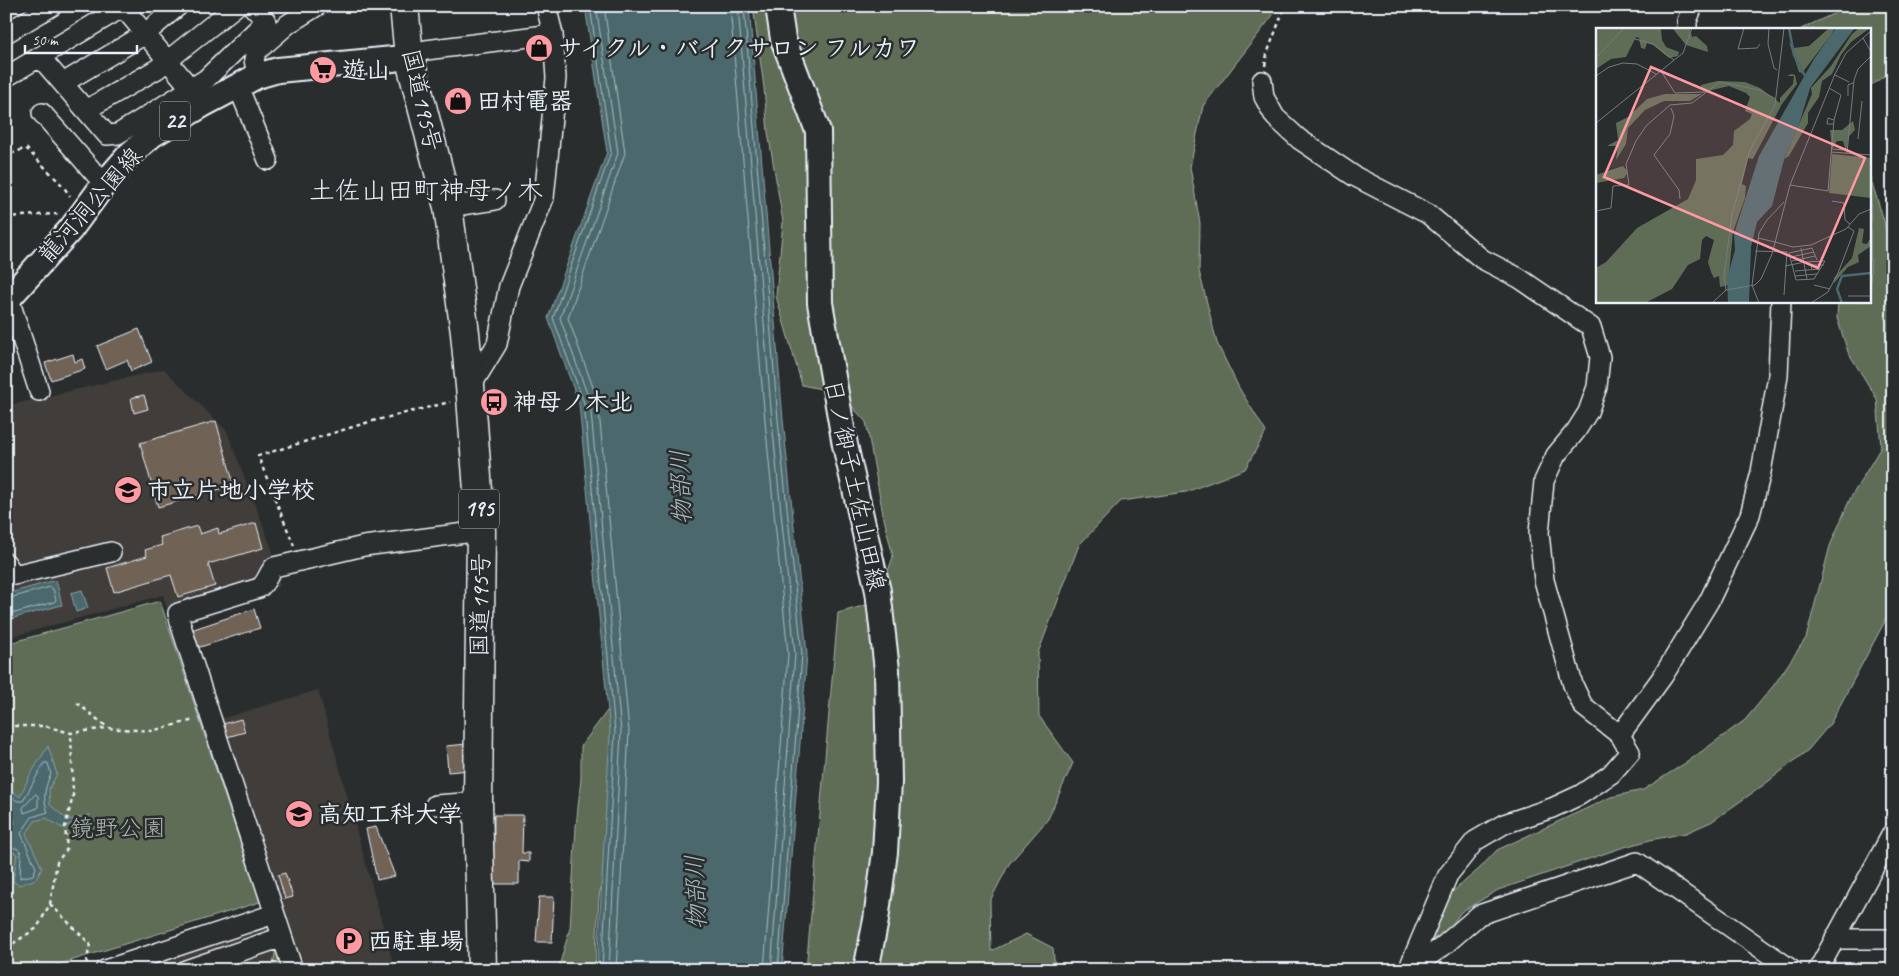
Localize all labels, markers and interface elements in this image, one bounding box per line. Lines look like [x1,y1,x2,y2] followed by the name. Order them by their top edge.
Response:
[25,22,138,54] scale bar
[1596,28,1872,302] inset map
[32,31,59,50] text: 50 m
[524,33,554,63] shop icon: サイクル・バイクサロン フルカワ
[558,33,920,63] place label: サイクル・バイクサロン フルカワ
[396,46,448,154] street label: 国道195号
[308,55,338,85] supermarket icon: 遊山
[342,55,390,85] place label: 遊山
[443,86,473,116] shop icon: 田村電器
[477,86,573,116] place label: 田村電器
[160,101,190,140] road number: 22
[31,141,149,269] street label: 龍河洞公園線
[309,174,543,207] district label: 土佐山田町神母ノ木
[818,376,892,594] street label: 日ノ御子土佐山田線
[479,387,509,417] bus stop icon: 神母ノ木北
[513,387,633,417] place label: 神母ノ木北
[664,449,698,525] water label: 物部川
[113,475,143,505] school or university icon: 市立片地小学校
[147,475,315,505] place label: 市立片地小学校
[459,489,499,528] road number: 195
[464,553,496,657] street label: 国道195号
[284,799,314,829] school or university icon: 高知工科大学
[318,799,462,829] place label: 高知工科大学
[70,813,166,843] park label: 鏡野公園
[679,854,713,930] water label: 物部川
[334,926,364,956] parking icon: 西駐車場
[368,926,464,956] place label: 西駐車場

